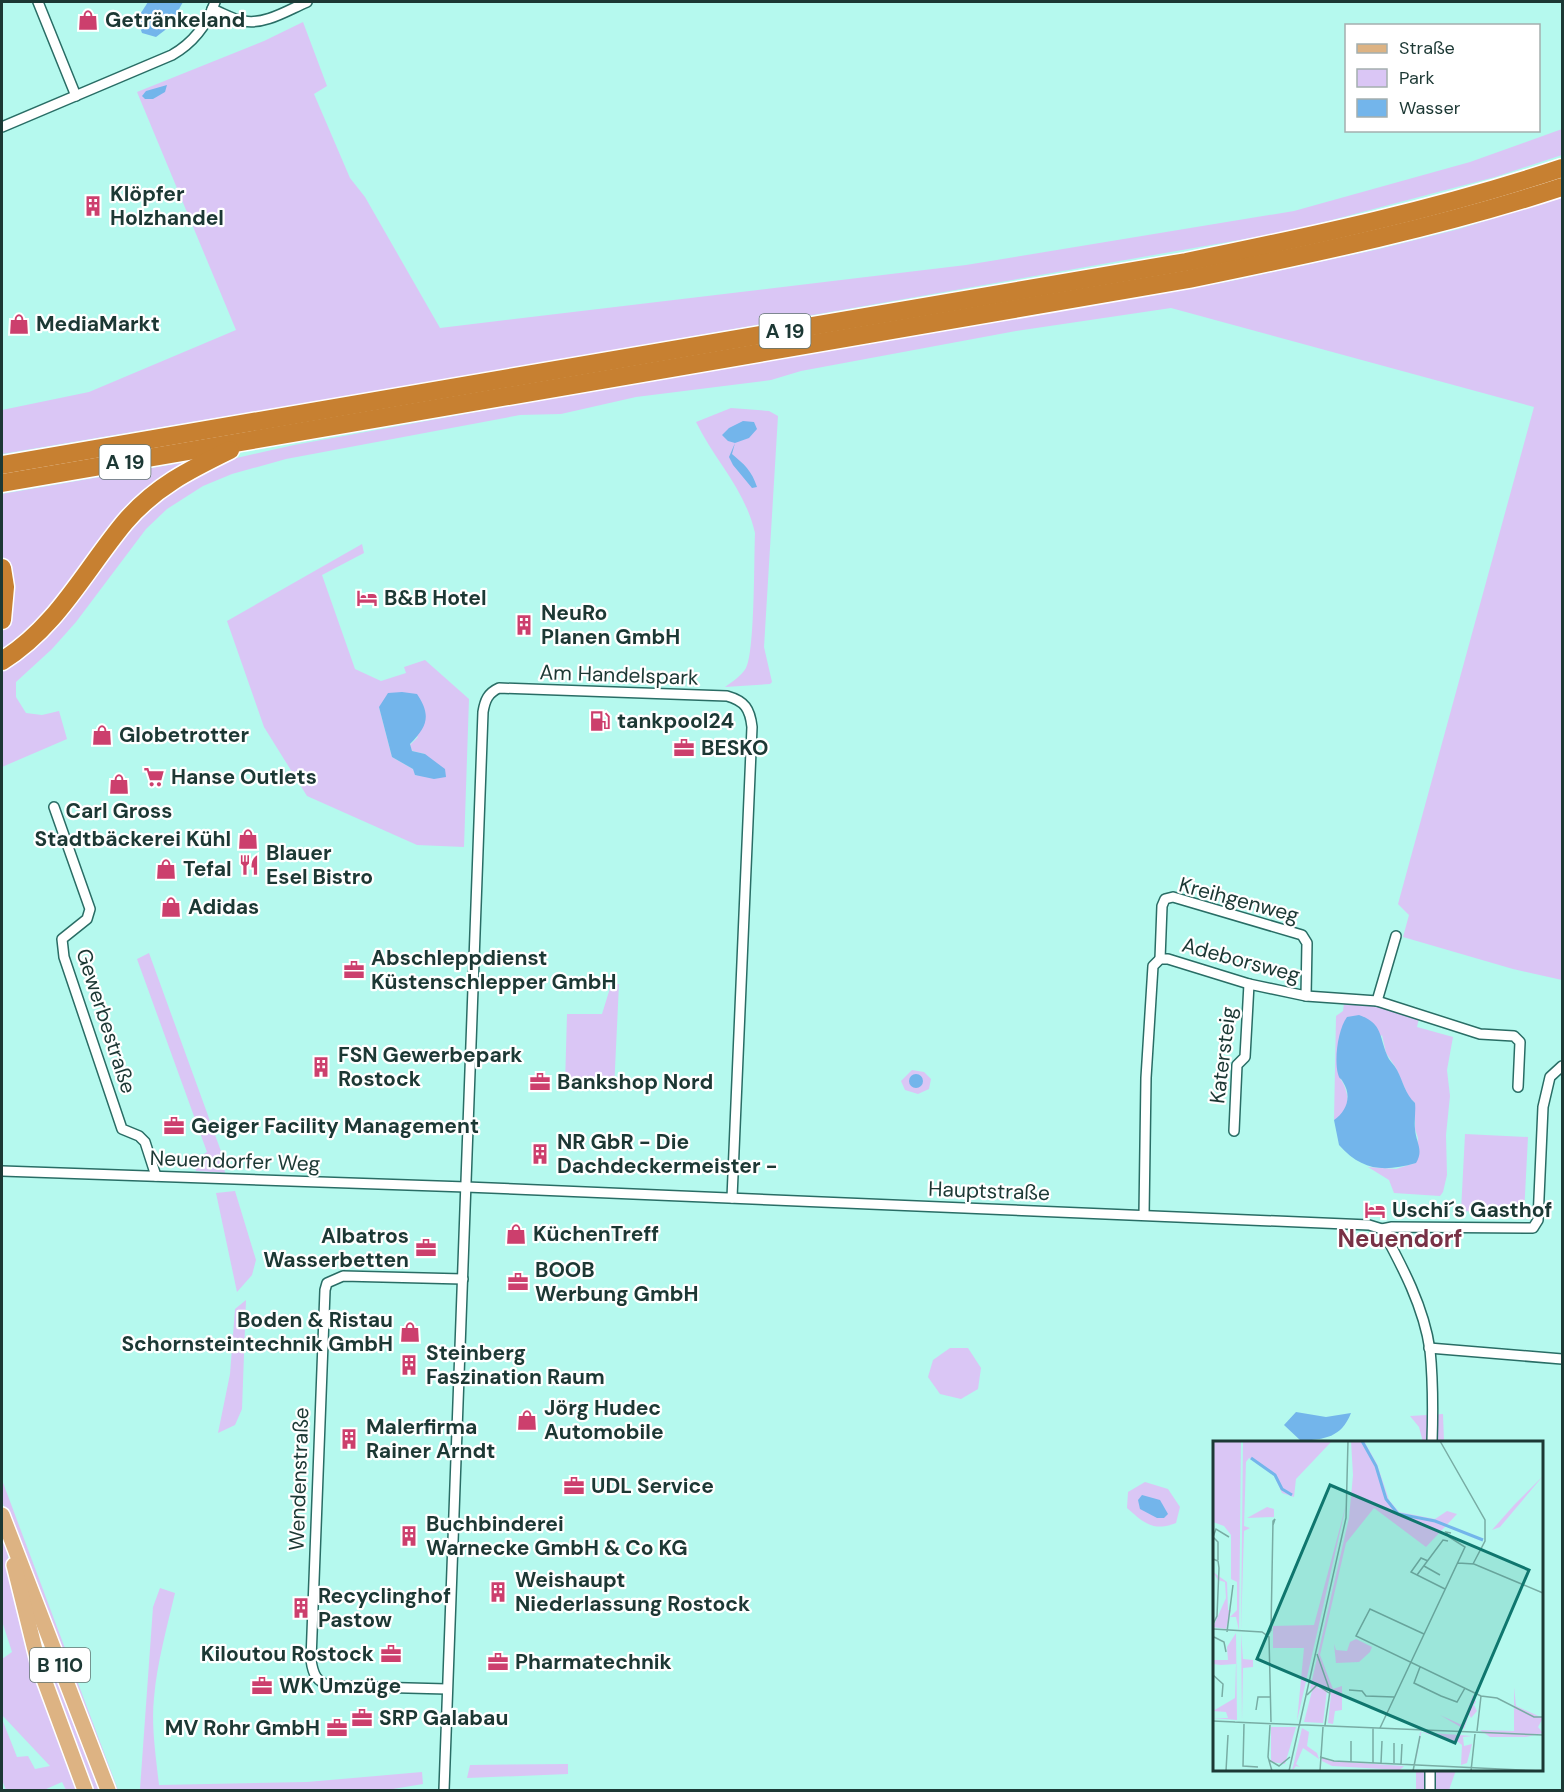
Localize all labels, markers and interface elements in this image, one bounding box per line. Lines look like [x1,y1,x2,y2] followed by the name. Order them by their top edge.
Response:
[105,6,245,34] place label: Getränkeland
[76,8,100,32] shop icon: Getränkeland
[1345,24,1540,132] legend
[1399,36,1455,60] text: Straße
[1399,66,1435,90] text: Park
[1399,96,1461,120] text: Wasser
[110,180,224,232] place label: Klöpfer Holzhandel
[81,194,105,218] building icon: Klöpfer Holzhandel
[36,310,160,338] place label: MediaMarkt
[7,312,31,336] shop icon: MediaMarkt
[760,314,810,348] road number: A 19
[100,445,150,479] road number: A 19
[384,584,487,612] place label: B&B Hotel
[355,586,379,610] hotel icon: B&B Hotel
[541,599,680,651] place label: NeuRo Planen GmbH
[512,613,536,637] building icon: NeuRo Planen GmbH
[539,658,699,692] street label: Am Handelspark
[617,707,734,735] place label: tankpool24
[588,709,612,733] fuel station icon: tankpool24
[119,721,249,749] place label: Globetrotter
[90,723,114,747] shop icon: Globetrotter
[701,734,768,762] place label: BESKO
[672,736,696,760] office icon: BESKO
[171,763,317,791] place label: Hanse Outlets
[142,765,166,789] supermarket icon: Hanse Outlets
[107,772,131,796] shop icon: Carl Gross
[66,797,172,825] place label: Carl Gross
[35,825,231,853] place label: Stadtbäckerei Kühl
[236,827,260,851] shop icon: Stadtbäckerei Kühl
[266,839,373,891] place label: Blauer Esel Bistro
[237,853,261,877] restaurant icon: Blauer Esel Bistro
[183,855,232,883] place label: Tefal
[154,857,178,881] shop icon: Tefal
[1176,871,1302,930] street label: Kreihgenweg
[188,893,259,921] place label: Adidas
[159,895,183,919] shop icon: Adidas
[1179,931,1303,989] street label: Adeborsweg
[371,944,616,996] place label: Abschleppdienst Küstenschlepper GmbH
[69,945,143,1097] street label: Gewerbestraße
[342,958,366,982] office icon: Abschleppdienst Küstenschlepper GmbH
[1203,1005,1243,1105] street label: Katersteig
[338,1041,522,1093] place label: FSN Gewerbepark Rostock
[309,1055,333,1079] building icon: FSN Gewerbepark Rostock
[557,1068,713,1096] place label: Bankshop Nord
[528,1070,552,1094] office icon: Bankshop Nord
[191,1112,479,1140] place label: Geiger Facility Management
[162,1114,186,1138] office icon: Geiger Facility Management
[557,1128,778,1180] place label: NR GbR - Die Dachdeckermeister -
[528,1142,552,1166] building icon: NR GbR - Die Dachdeckermeister -
[149,1144,321,1178] street label: Neuendorfer Weg
[928,1175,1050,1207] street label: Hauptstraße
[1392,1196,1552,1224] place label: Uschi´s Gasthof
[1363,1198,1387,1222] hotel icon: Uschi´s Gasthof
[533,1220,659,1248] place label: KüchenTreff
[263,1222,409,1274] place label: Albatros Wasserbetten
[504,1222,528,1246] shop icon: KüchenTreff
[1337,1223,1463,1254] district label: Neuendorf
[414,1236,438,1260] office icon: Albatros Wasserbetten
[535,1256,698,1308] place label: BOOB Werbung GmbH
[506,1270,530,1294] office icon: BOOB Werbung GmbH
[121,1306,393,1358] place label: Boden & Ristau Schornsteintechnik GmbH
[398,1320,422,1344] shop icon: Boden & Ristau Schornsteintechnik GmbH
[426,1339,605,1391] place label: Steinberg Faszination Raum
[397,1353,421,1377] building icon: Steinberg Faszination Raum
[544,1394,664,1446] place label: Jörg Hudec Automobile
[283,1407,315,1551] street label: Wendenstraße
[515,1408,539,1432] shop icon: Jörg Hudec Automobile
[366,1413,495,1465] place label: Malerfirma Rainer Arndt
[337,1427,361,1451] building icon: Malerfirma Rainer Arndt
[1213,1441,1543,1771] inset map
[591,1472,714,1500] place label: UDL Service
[562,1474,586,1498] office icon: UDL Service
[426,1510,688,1562] place label: Buchbinderei Warnecke GmbH & Co KG
[397,1524,421,1548] building icon: Buchbinderei Warnecke GmbH & Co KG
[515,1566,750,1618] place label: Weishaupt Niederlassung Rostock
[486,1580,510,1604] building icon: Weishaupt Niederlassung Rostock
[318,1582,451,1634] place label: Recyclinghof Pastow
[289,1596,313,1620] building icon: Recyclinghof Pastow
[201,1640,374,1668] place label: Kiloutou Rostock
[379,1642,403,1666] office icon: Kiloutou Rostock
[30,1648,90,1682] road number: B 110
[515,1648,672,1676] place label: Pharmatechnik
[486,1650,510,1674] office icon: Pharmatechnik
[279,1672,401,1700] place label: WK Umzüge
[250,1674,274,1698] office icon: WK Umzüge
[379,1704,508,1732] place label: SRP Galabau
[350,1706,374,1730] office icon: SRP Galabau
[165,1714,320,1742] place label: MV Rohr GmbH
[325,1716,349,1740] office icon: MV Rohr GmbH

